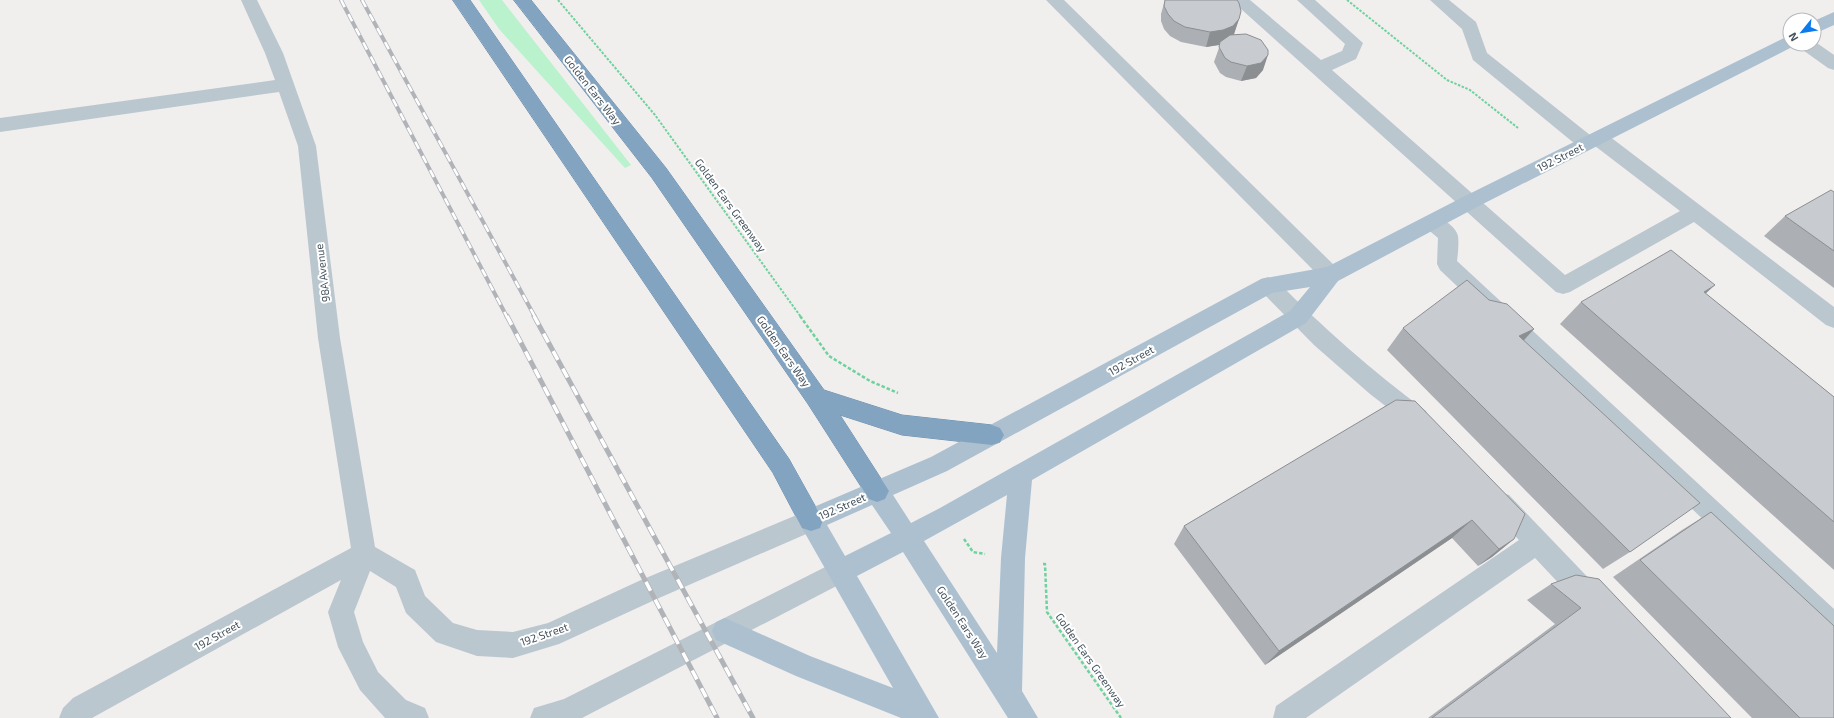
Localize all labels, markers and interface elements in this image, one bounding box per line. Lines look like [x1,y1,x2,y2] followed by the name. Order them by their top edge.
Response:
[1782,12,1822,52] north arrow
[1785,31,1801,44] text: N
[562,53,624,127] street label: Golden Ears Way
[1535,140,1585,174] street label: 192 Street
[693,156,769,254] street label: Golden Ears Greenway
[312,243,332,303] street label: 98A Avenue
[755,313,814,389] street label: Golden Ears Way
[1106,342,1156,378] street label: 192 Street
[817,490,867,522] street label: 192 Street
[935,583,991,661] street label: Golden Ears Way
[1053,610,1129,710] street label: Golden Ears Greenway
[192,617,242,653] street label: 192 Street
[518,620,570,648] street label: 192 Street

